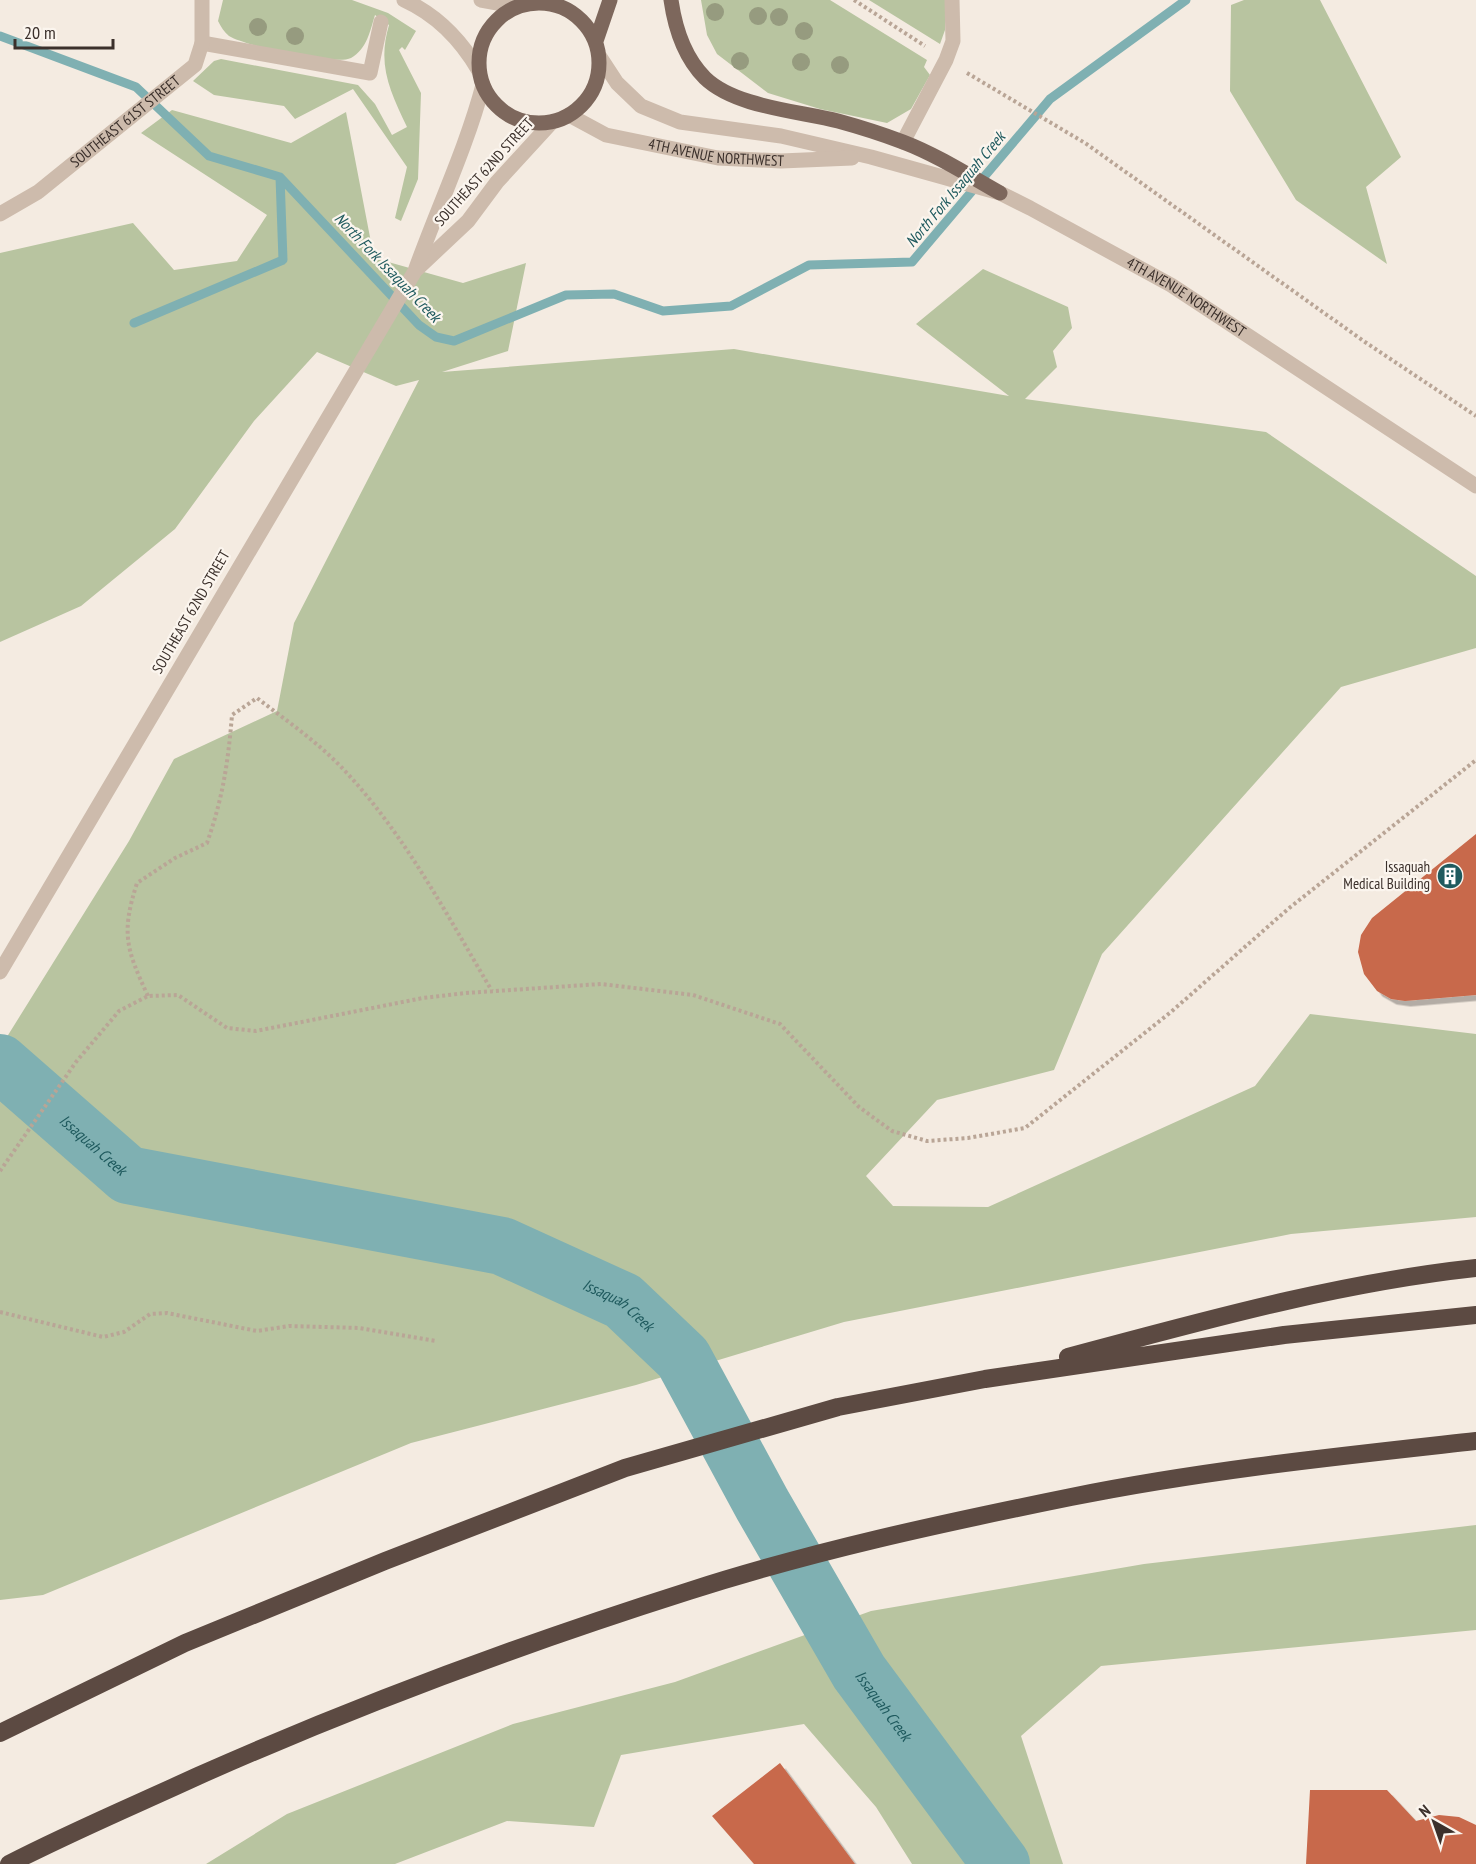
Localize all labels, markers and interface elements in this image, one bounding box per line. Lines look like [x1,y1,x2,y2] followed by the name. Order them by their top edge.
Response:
[15,12,112,50] scale bar
[24,21,56,44] text: 20 m
[66,71,184,171] street label: SOUTHEAST 61ST STREET
[430,113,537,230] street label: SOUTHEAST 62ND STREET
[901,126,1010,251] water label: North Fork Issaquah Creek
[647,134,785,170] street label: 4TH AVENUE NORTHWEST
[331,208,447,327] water label: North Fork Issaquah Creek
[1123,253,1250,341] street label: 4TH AVENUE NORTHWEST
[148,547,234,677] street label: SOUTHEAST 62ND STREET
[1343,857,1430,893] place label: Issaquah Medical Building
[1435,861,1465,891] building icon: Issaquah Medical Building
[56,1110,132,1181] water label: Issaquah Creek
[580,1274,660,1337] water label: Issaquah Creek
[851,1666,917,1746] water label: Issaquah Creek
[1404,1792,1464,1852] north arrow
[1415,1800,1434,1821] text: N

